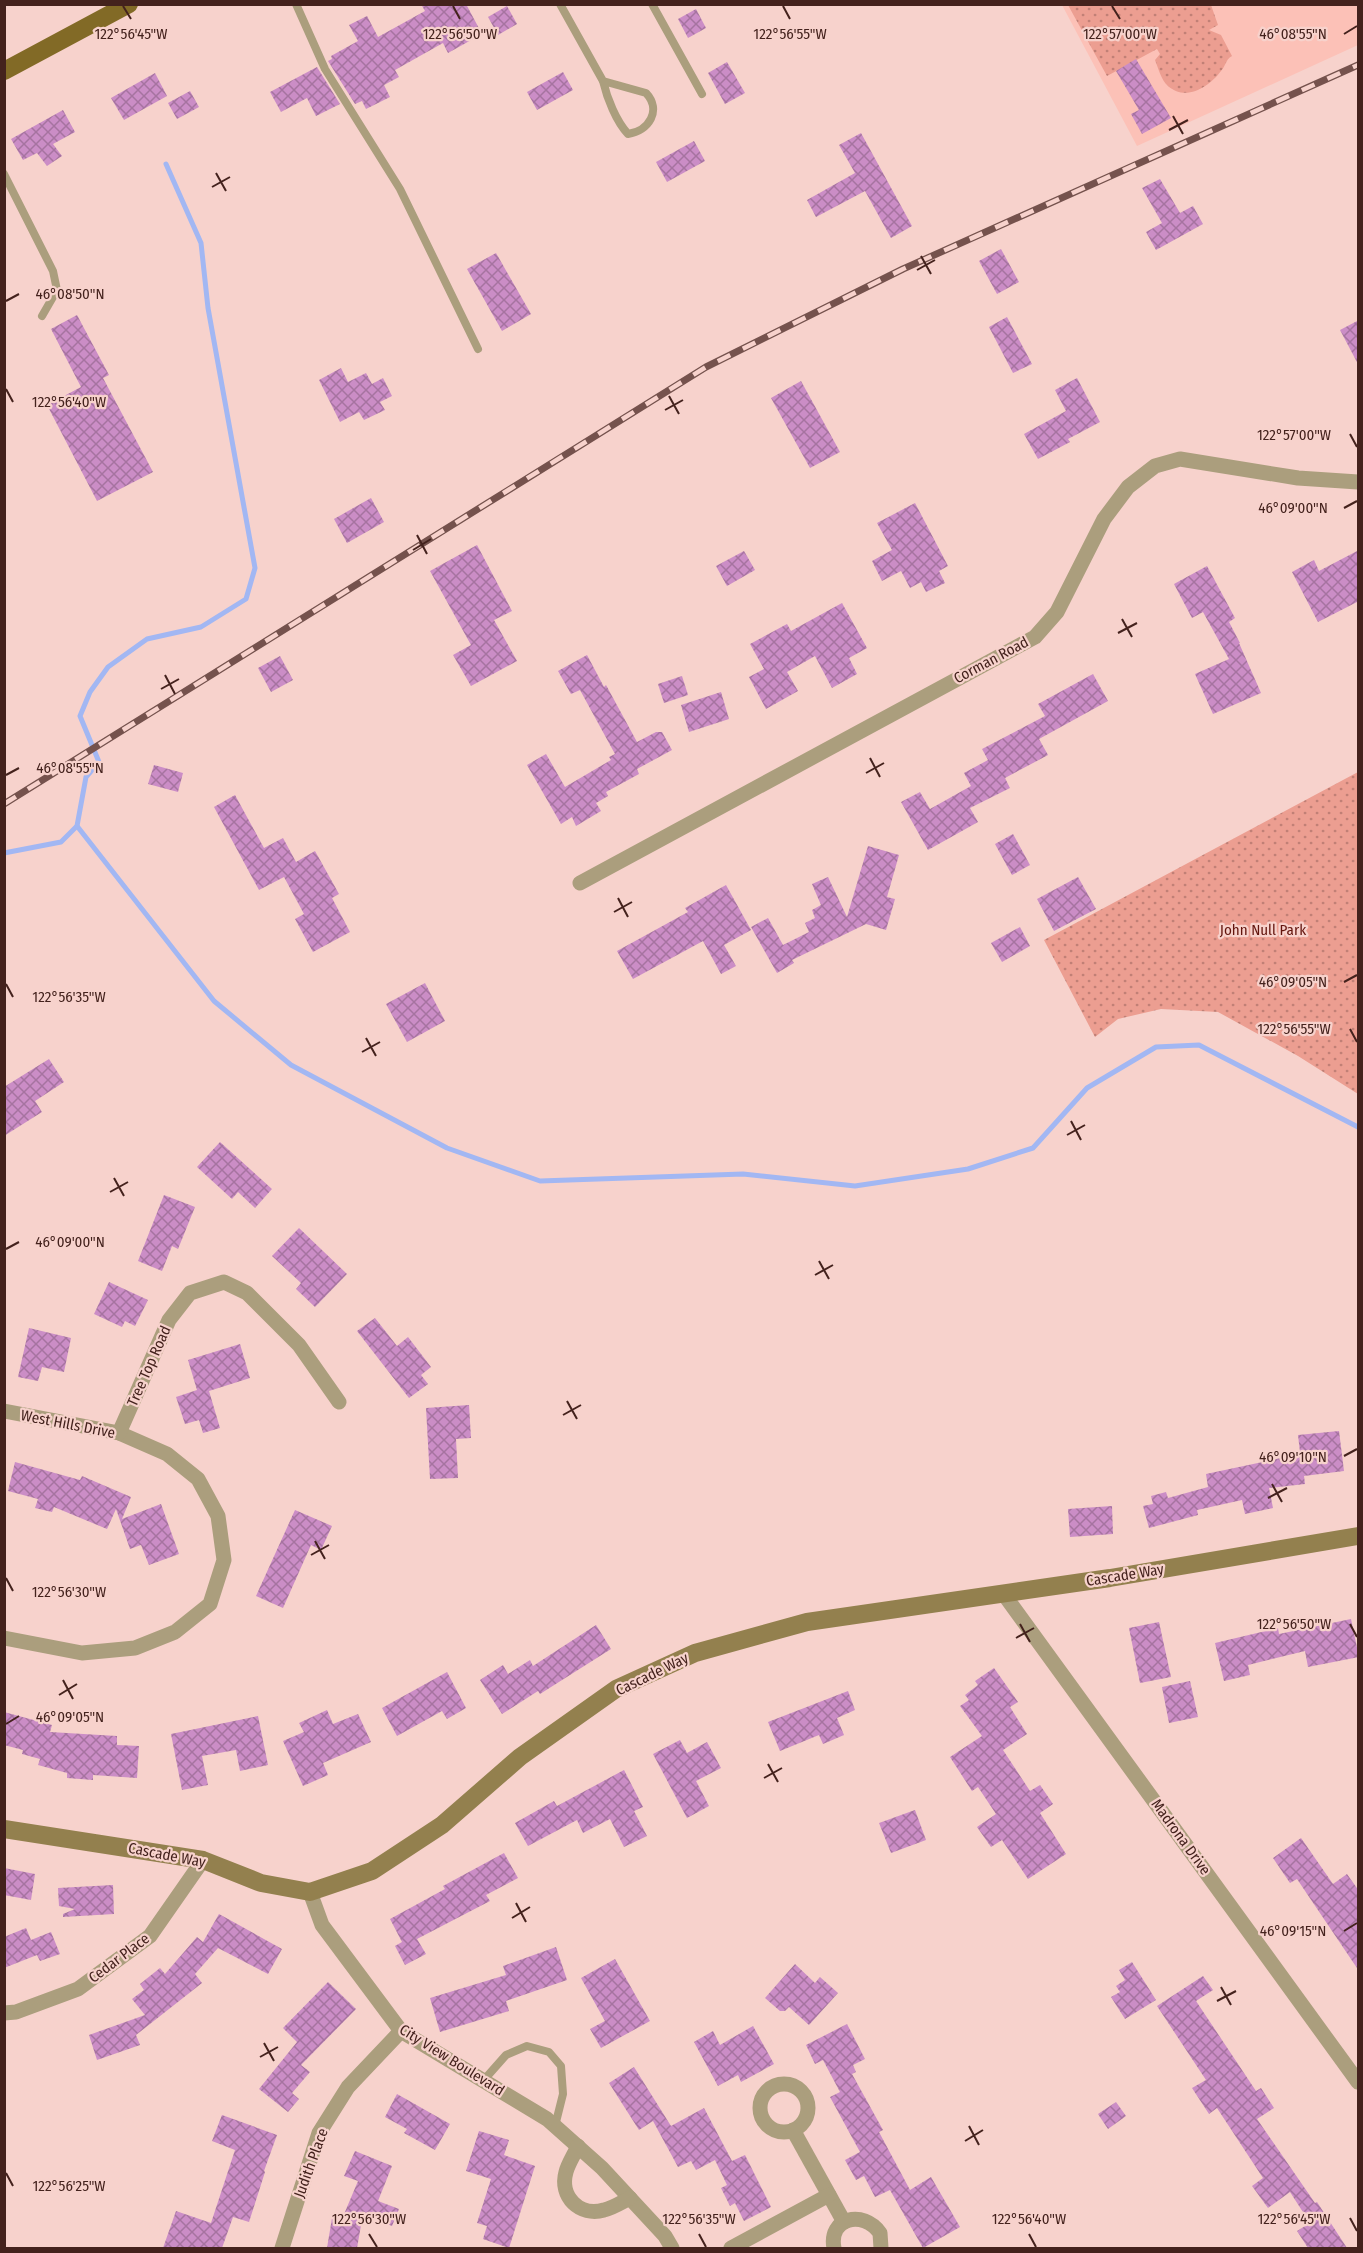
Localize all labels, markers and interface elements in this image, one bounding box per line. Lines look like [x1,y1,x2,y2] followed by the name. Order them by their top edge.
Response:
[94,25,168,43] text: 122°56'45"W
[423,25,497,43] text: 122°56'50"W
[753,25,827,43] text: 122°56'55"W
[1083,25,1157,43] text: 122°57'00"W
[1259,25,1327,43] text: 46°08'55"N
[35,285,105,303] text: 46°08'50"N
[32,393,106,411] text: 122°56'40"W
[1257,426,1331,444] text: 122°57'00"W
[1258,499,1328,517] text: 46°09'00"N
[951,633,1031,687] street label: Corman Road
[36,759,104,777] text: 46°08'55"N
[1220,921,1306,939] park label: John Null Park
[1259,973,1327,991] text: 46°09'05"N
[32,988,106,1006] text: 122°56'35"W
[1257,1020,1331,1038] text: 122°56'55"W
[35,1233,105,1251] text: 46°09'00"N
[123,1323,175,1409] street label: Tree Top Road
[19,1406,117,1442] street label: West Hills Drive
[1259,1448,1327,1466] text: 46°09'10"N
[1085,1560,1165,1590] street label: Cascade Way
[32,1583,106,1601] text: 122°56'30"W
[1257,1615,1331,1633] text: 122°56'50"W
[613,1649,691,1699] street label: Cascade Way
[36,1708,104,1726] text: 46°09'05"N
[1147,1796,1215,1878] street label: Madrona Drive
[127,1839,207,1871] street label: Cascade Way
[1260,1922,1326,1940] text: 46°09'15"N
[85,1929,153,1987] street label: Cedar Place
[396,2020,508,2100] street label: City View Boulevard
[290,2126,332,2200] street label: Judith Place
[32,2177,106,2195] text: 122°56'25"W
[332,2210,406,2228] text: 122°56'30"W
[662,2210,736,2228] text: 122°56'35"W
[992,2210,1066,2228] text: 122°56'40"W
[1257,2210,1331,2228] text: 122°56'45"W

